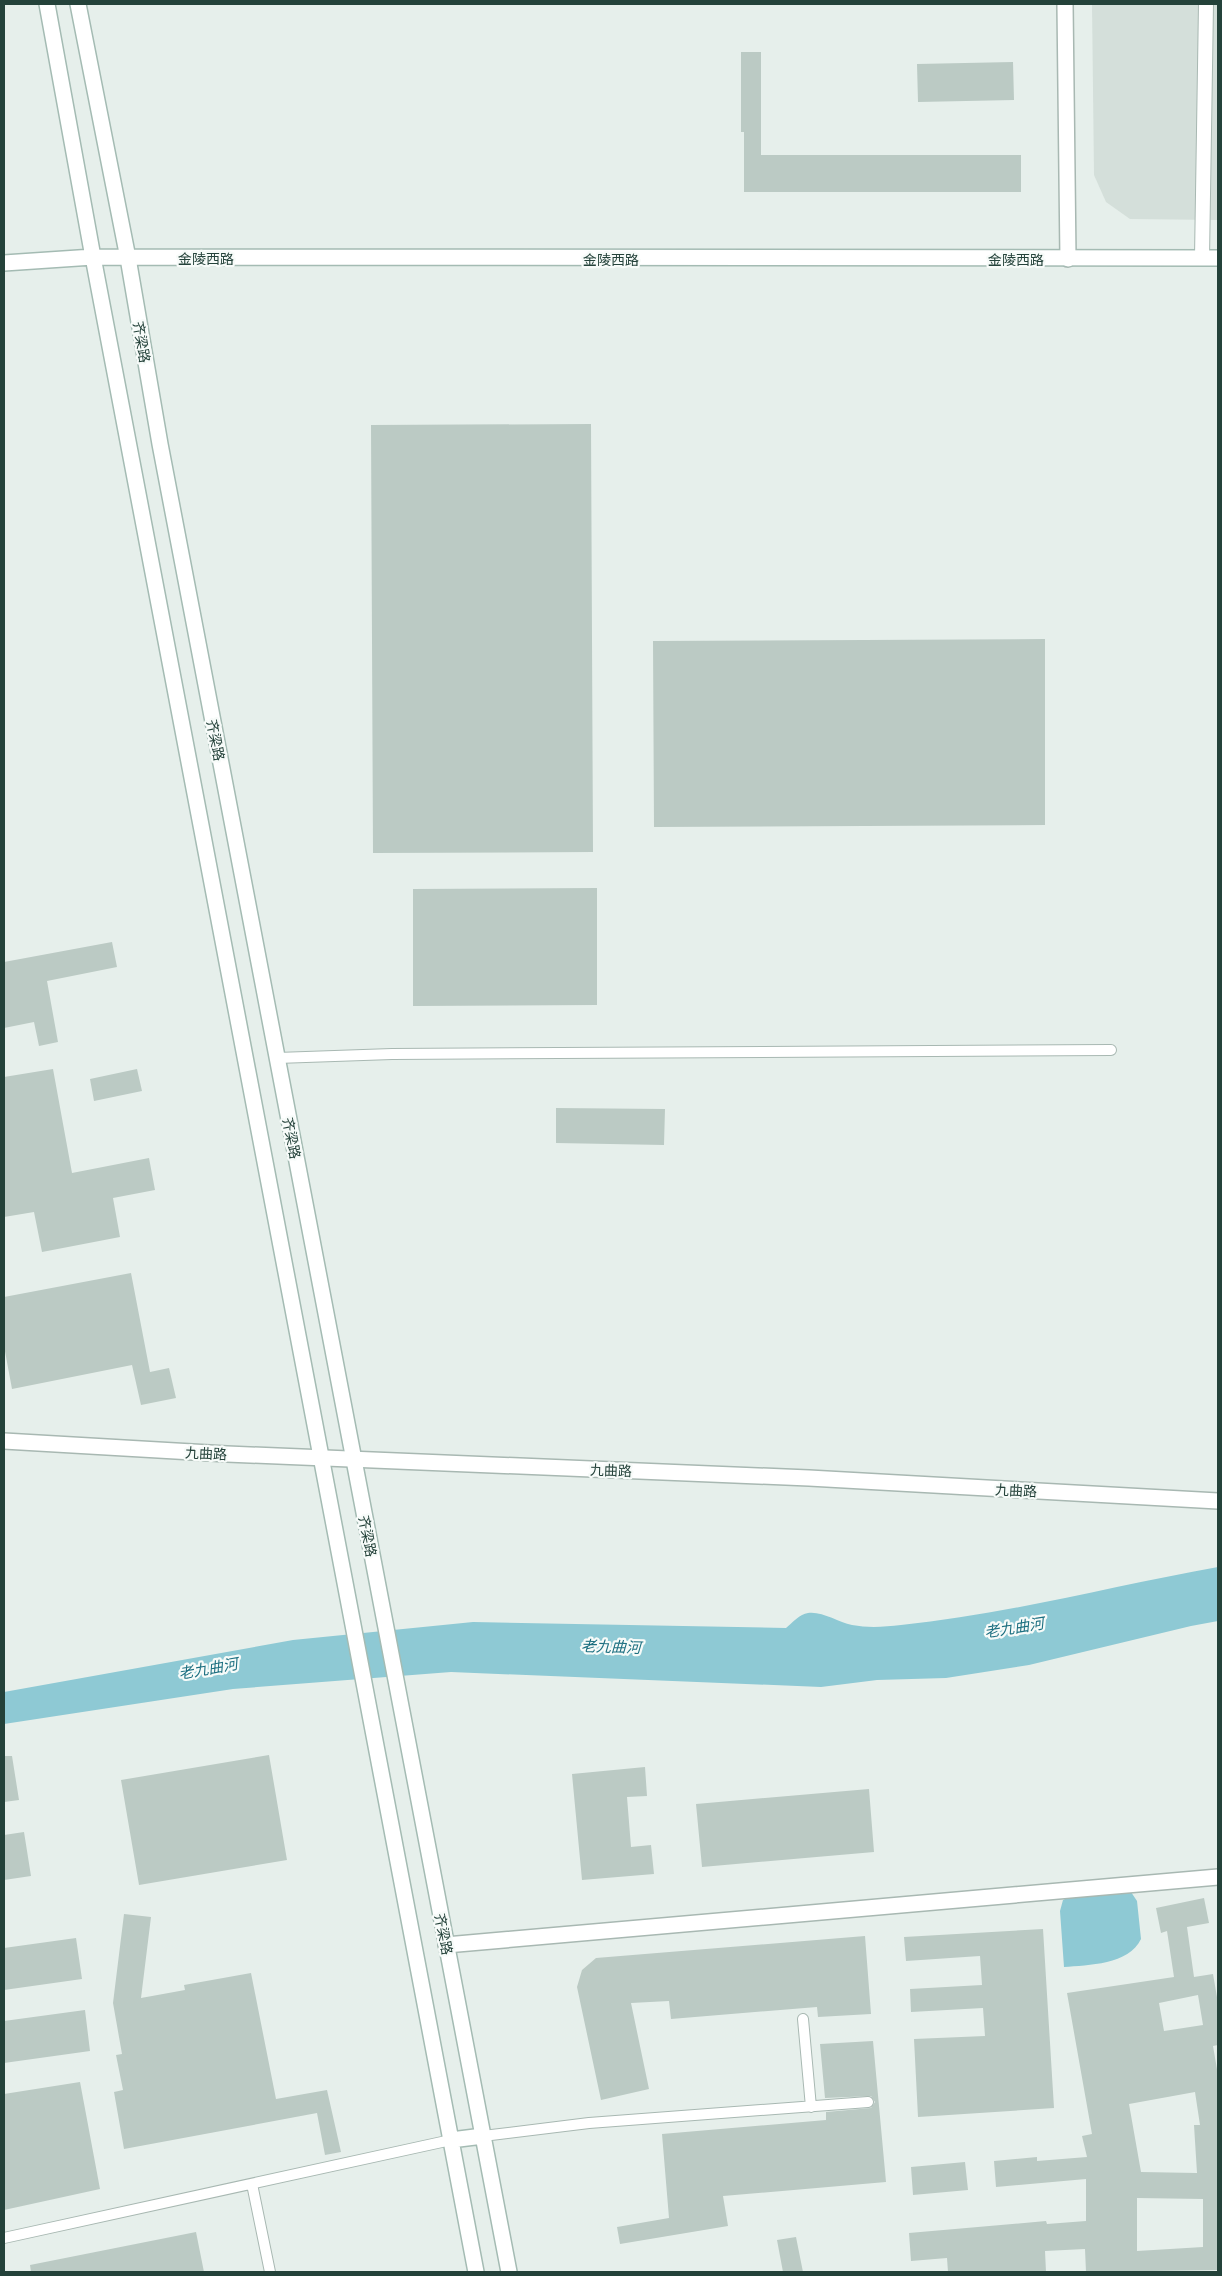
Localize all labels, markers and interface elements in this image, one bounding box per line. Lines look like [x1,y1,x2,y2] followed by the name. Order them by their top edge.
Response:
[178,250,234,267] street label: 金陵西路
[583,251,639,268] street label: 金陵西路
[988,251,1044,268] street label: 金陵西路
[130,320,154,364] street label: 齐梁路
[204,718,228,762] street label: 齐梁路
[280,1116,304,1160] street label: 齐梁路
[185,1443,227,1463] street label: 九曲路
[590,1461,632,1479] street label: 九曲路
[995,1480,1037,1500] street label: 九曲路
[356,1514,380,1558] street label: 齐梁路
[983,1613,1048,1641] water label: 老九曲河
[581,1636,644,1656] water label: 老九曲河
[177,1653,242,1682] water label: 老九曲河
[432,1912,456,1956] street label: 齐梁路

